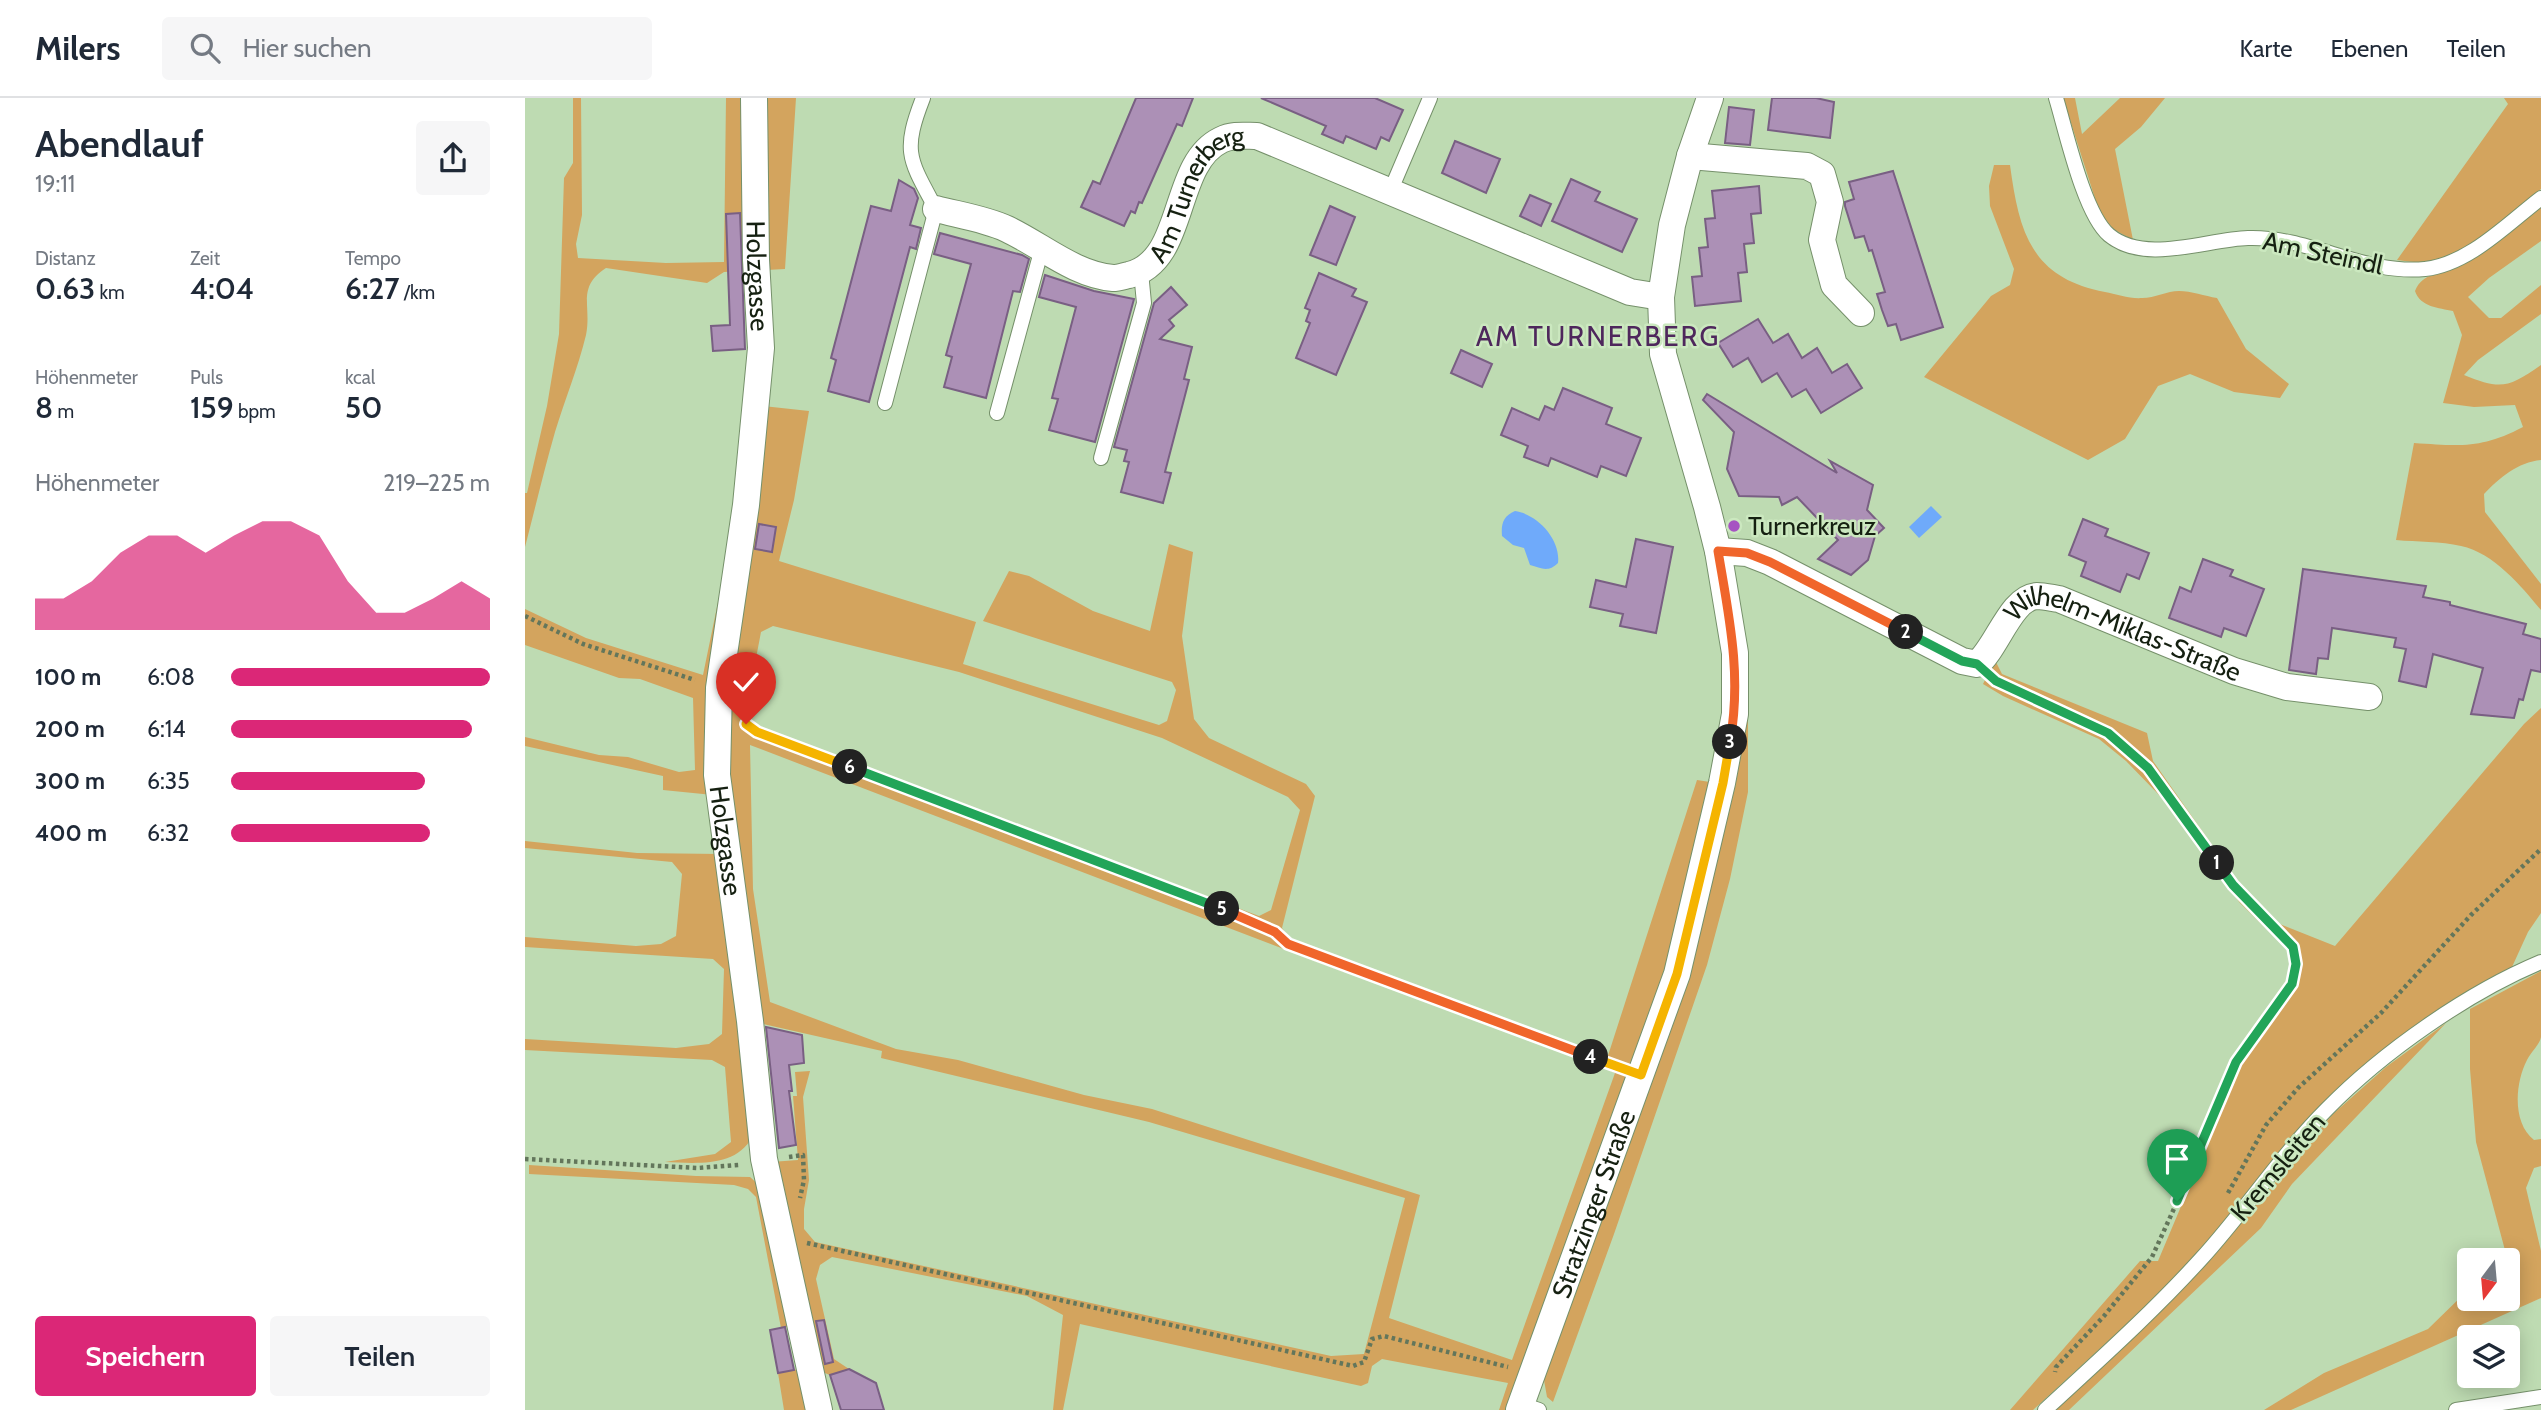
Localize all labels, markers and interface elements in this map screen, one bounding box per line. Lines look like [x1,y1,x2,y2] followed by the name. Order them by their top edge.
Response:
[162,17,652,80] search box
[35,28,120,68] text: Milers
[186,29,224,67] icon: search
[242,32,372,64] text: Hier suchen
[2239,34,2292,63] text: Karte
[2330,34,2408,63] text: Ebenen
[2446,34,2506,63] text: Teilen
[1142,119,1246,269] street label: Am Turnerberg
[35,120,204,167] text: Abendlauf
[416,121,490,195] button: share
[35,170,75,198] text: 19:11
[740,220,776,332] street label: Holzgasse
[2260,225,2386,281] street label: Am Steindl
[35,247,96,270] text: Distanz
[190,247,220,270] text: Zeit
[345,247,401,270] text: Tempo
[35,270,95,307] text: 0.63
[190,270,254,307] text: 4:04
[345,270,399,307] text: 6:27
[95,281,125,304] text: km
[399,281,435,304] text: /km
[1476,319,1720,353] district label: AM TURNERBERG
[35,366,138,389] text: Höhenmeter
[190,366,223,389] text: Puls
[345,366,375,389] text: kcal
[35,389,53,426] text: 8
[190,389,234,426] text: 159
[345,389,382,426] text: 50
[53,400,74,423] text: m
[234,400,276,423] text: bpm
[35,469,159,497] text: Höhenmeter
[383,469,490,497] text: 219–225 m
[1748,510,1876,542] place label: Turnerkreuz
[1726,518,1742,534] marker: Turnerkreuz
[1997,580,2246,688] street label: Wilhelm-Miklas-Straße
[1889,614,1923,650] pin: 2
[1900,620,1911,643] text: 2
[716,652,776,724] pin
[35,663,101,691] text: 100 m
[147,663,195,691] text: 6:08
[727,663,765,701] icon: check
[35,715,105,743] text: 200 m
[147,715,186,743] text: 6:14
[1713,724,1747,760] pin: 3
[1724,730,1735,753] text: 3
[833,750,867,784] pin: 6
[844,755,855,778] text: 6
[35,767,105,795] text: 300 m
[147,767,190,795] text: 6:35
[703,783,749,898] street label: Holzgasse
[35,819,107,847] text: 400 m
[147,819,189,847] text: 6:32
[2199,846,2235,880] pin: 1
[2213,851,2220,874] text: 1
[1205,892,1239,926] pin: 5
[1216,897,1227,920] text: 5
[1573,1040,1609,1074] pin: 4
[1585,1045,1596,1068] text: 4
[1545,1106,1642,1302] street label: Stratzinger Straße
[2224,1107,2332,1227] street label: Kremsleiten
[2147,1129,2207,1201] pin
[2158,1140,2196,1178] icon: arrive
[2457,1248,2520,1311] north arrow
[2457,1248,2520,1388] map controls
[35,1316,256,1396] button: Speichern
[270,1316,490,1396] button: Teilen
[2457,1325,2520,1388] button: layers

